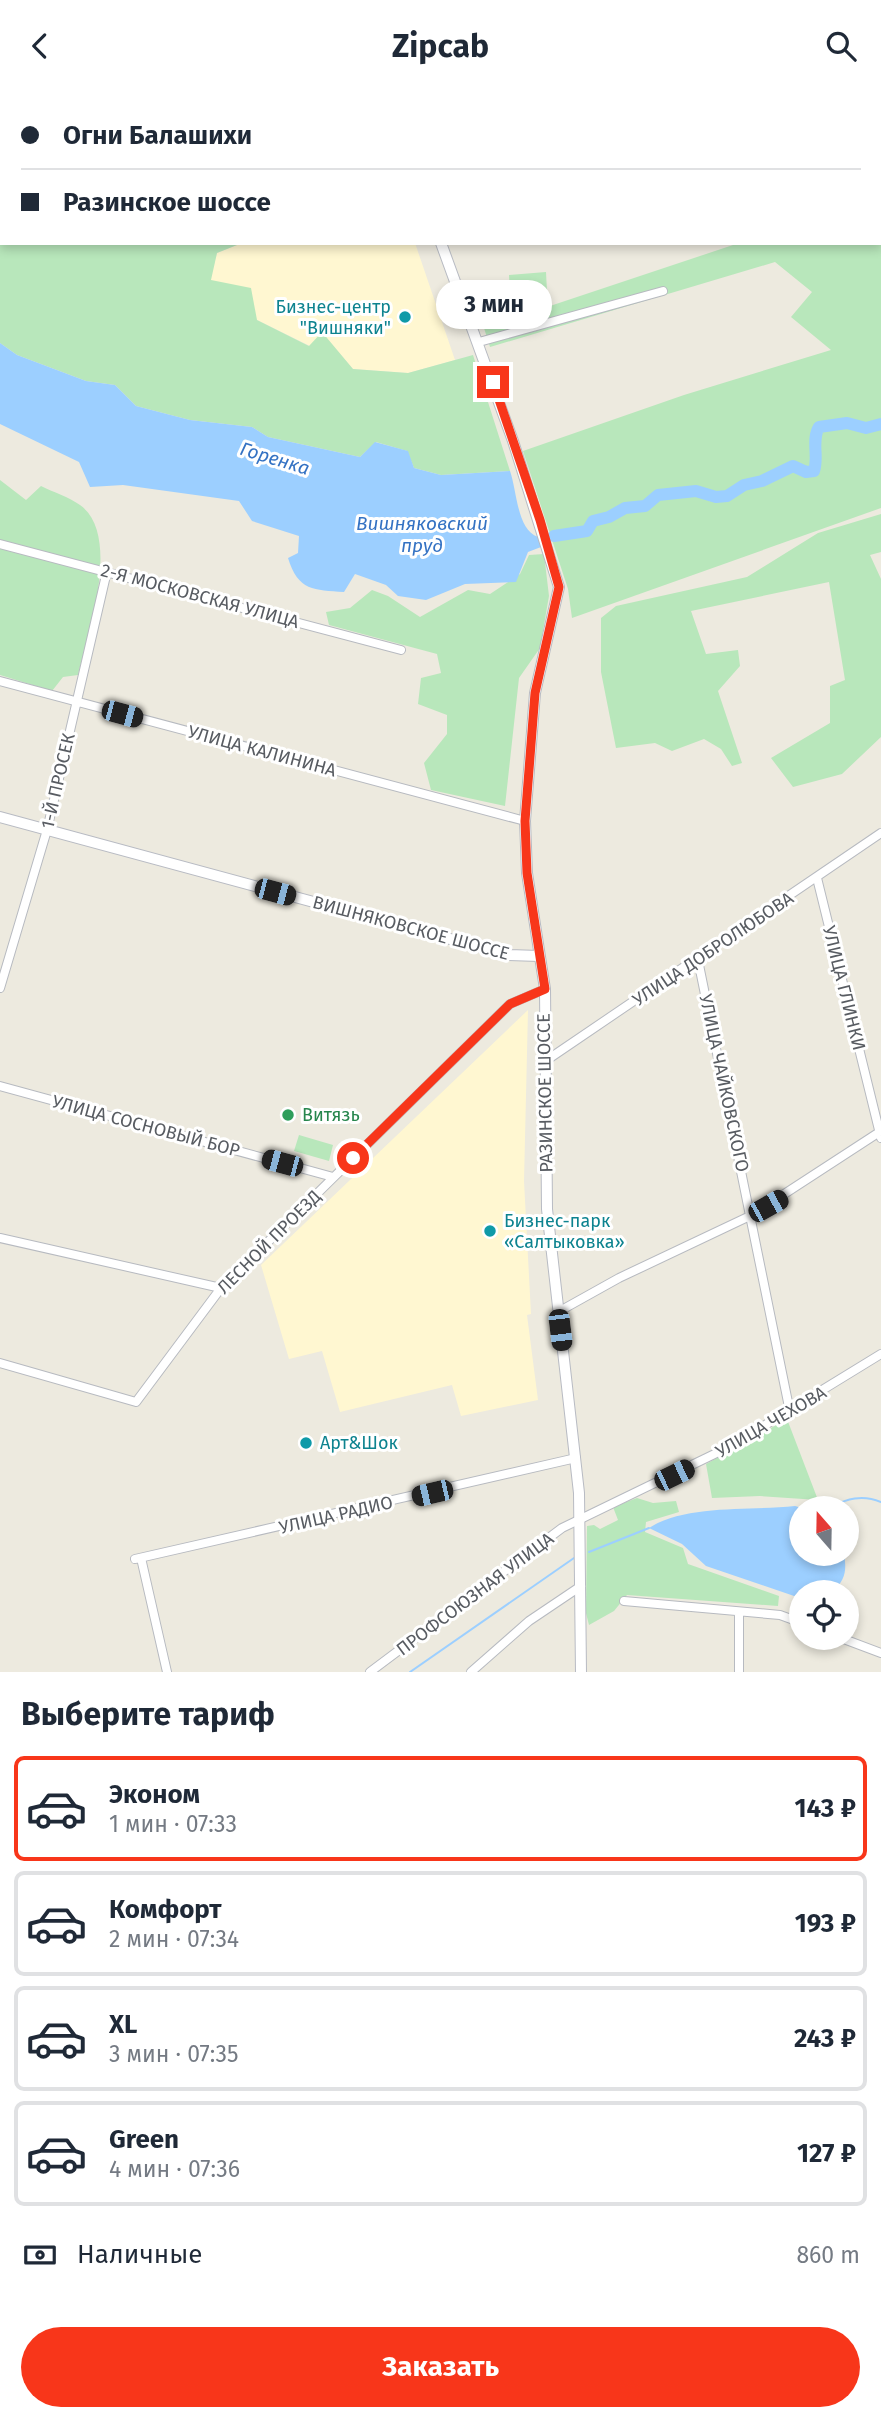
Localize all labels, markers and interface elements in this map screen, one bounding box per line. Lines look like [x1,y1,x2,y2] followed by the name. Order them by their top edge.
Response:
[21,27,59,65] icon: back
[392,27,489,65] text: Zipcab
[822,27,860,65] icon: search
[63,120,252,151] text: Огни Балашихи
[63,187,271,218] text: Разинское шоссе
[435,281,551,329] callout: 3 мин
[464,290,524,318] text: 3 мин
[276,296,391,339] place label: Бизнес-центр "Вишняки"
[397,309,413,325] marker: Бизнес-центр "Вишняки"
[477,366,509,398] route end
[237,437,312,480] water label: Горенка
[356,512,488,557] water label: Вишняковский пруд
[99,559,302,633] street label: 2-Я МОСКОВСКАЯ УЛИЦА
[99,698,146,730] car
[185,721,339,782] street label: УЛИЦА КАЛИНИНА
[36,731,80,831] street label: 1-Й ПРОСЕК
[252,876,299,908] car
[628,887,798,1011] street label: УЛИЦА ДОБРОЛЮБОВА
[310,891,512,965] street label: ВИШНЯКОВСКОЕ ШОССЕ
[818,923,870,1053] street label: УЛИЦА ГЛИНКИ
[694,992,754,1174] street label: УЛИЦА ЧАЙКОВСКОГО
[533,1013,557,1173] street label: РАЗИНСКОЕ ШОССЕ
[50,1090,242,1162] street label: УЛИЦА СОСНОВЫЙ БОР
[302,1104,360,1126] place label: Витязь
[280,1107,296,1123] marker: Витязь
[337,1142,369,1174] route start
[259,1147,306,1179] car
[212,1185,326,1299] street label: ЛЕСНОЙ ПРОЕЗД
[745,1187,792,1225] car
[504,1210,625,1253] place label: Бизнес-парк «Салтыковка»
[482,1223,498,1239] marker: Бизнес-парк «Салтыковка»
[548,1308,573,1352] car
[712,1381,831,1463] street label: УЛИЦА ЧЕХОВА
[320,1432,398,1454] place label: Арт&Шок
[298,1435,314,1451] marker: Арт&Шок
[651,1456,698,1494] car
[410,1478,455,1508] car
[277,1491,395,1539] street label: УЛИЦА РАДИО
[789,1496,859,1566] north arrow
[789,1496,859,1650] map controls
[392,1527,559,1660] street label: ПРОФСОЮЗНАЯ УЛИЦА
[789,1580,859,1650] button: locate
[21,1695,275,1733] text: Выберите тариф
[25,1777,88,1840] icon: car
[109,1779,200,1810] text: Эконом
[795,1793,856,1824] text: 143 ₽
[109,1810,237,1838] text: 1 мин · 07:33
[25,1892,88,1955] icon: car
[109,1894,222,1925] text: Комфорт
[795,1908,856,1939] text: 193 ₽
[109,1925,239,1953] text: 2 мин · 07:34
[25,2007,88,2070] icon: car
[109,2009,137,2040] text: XL
[794,2023,856,2054] text: 243 ₽
[109,2040,238,2068] text: 3 мин · 07:35
[25,2122,88,2185] icon: car
[109,2124,179,2155] text: Green
[797,2138,856,2169] text: 127 ₽
[109,2155,240,2183] text: 4 мин · 07:36
[21,2236,59,2274] icon: cash
[77,2239,202,2270] text: Наличные
[796,2241,860,2269] text: 860 m
[21,2327,860,2407] button: Заказать

